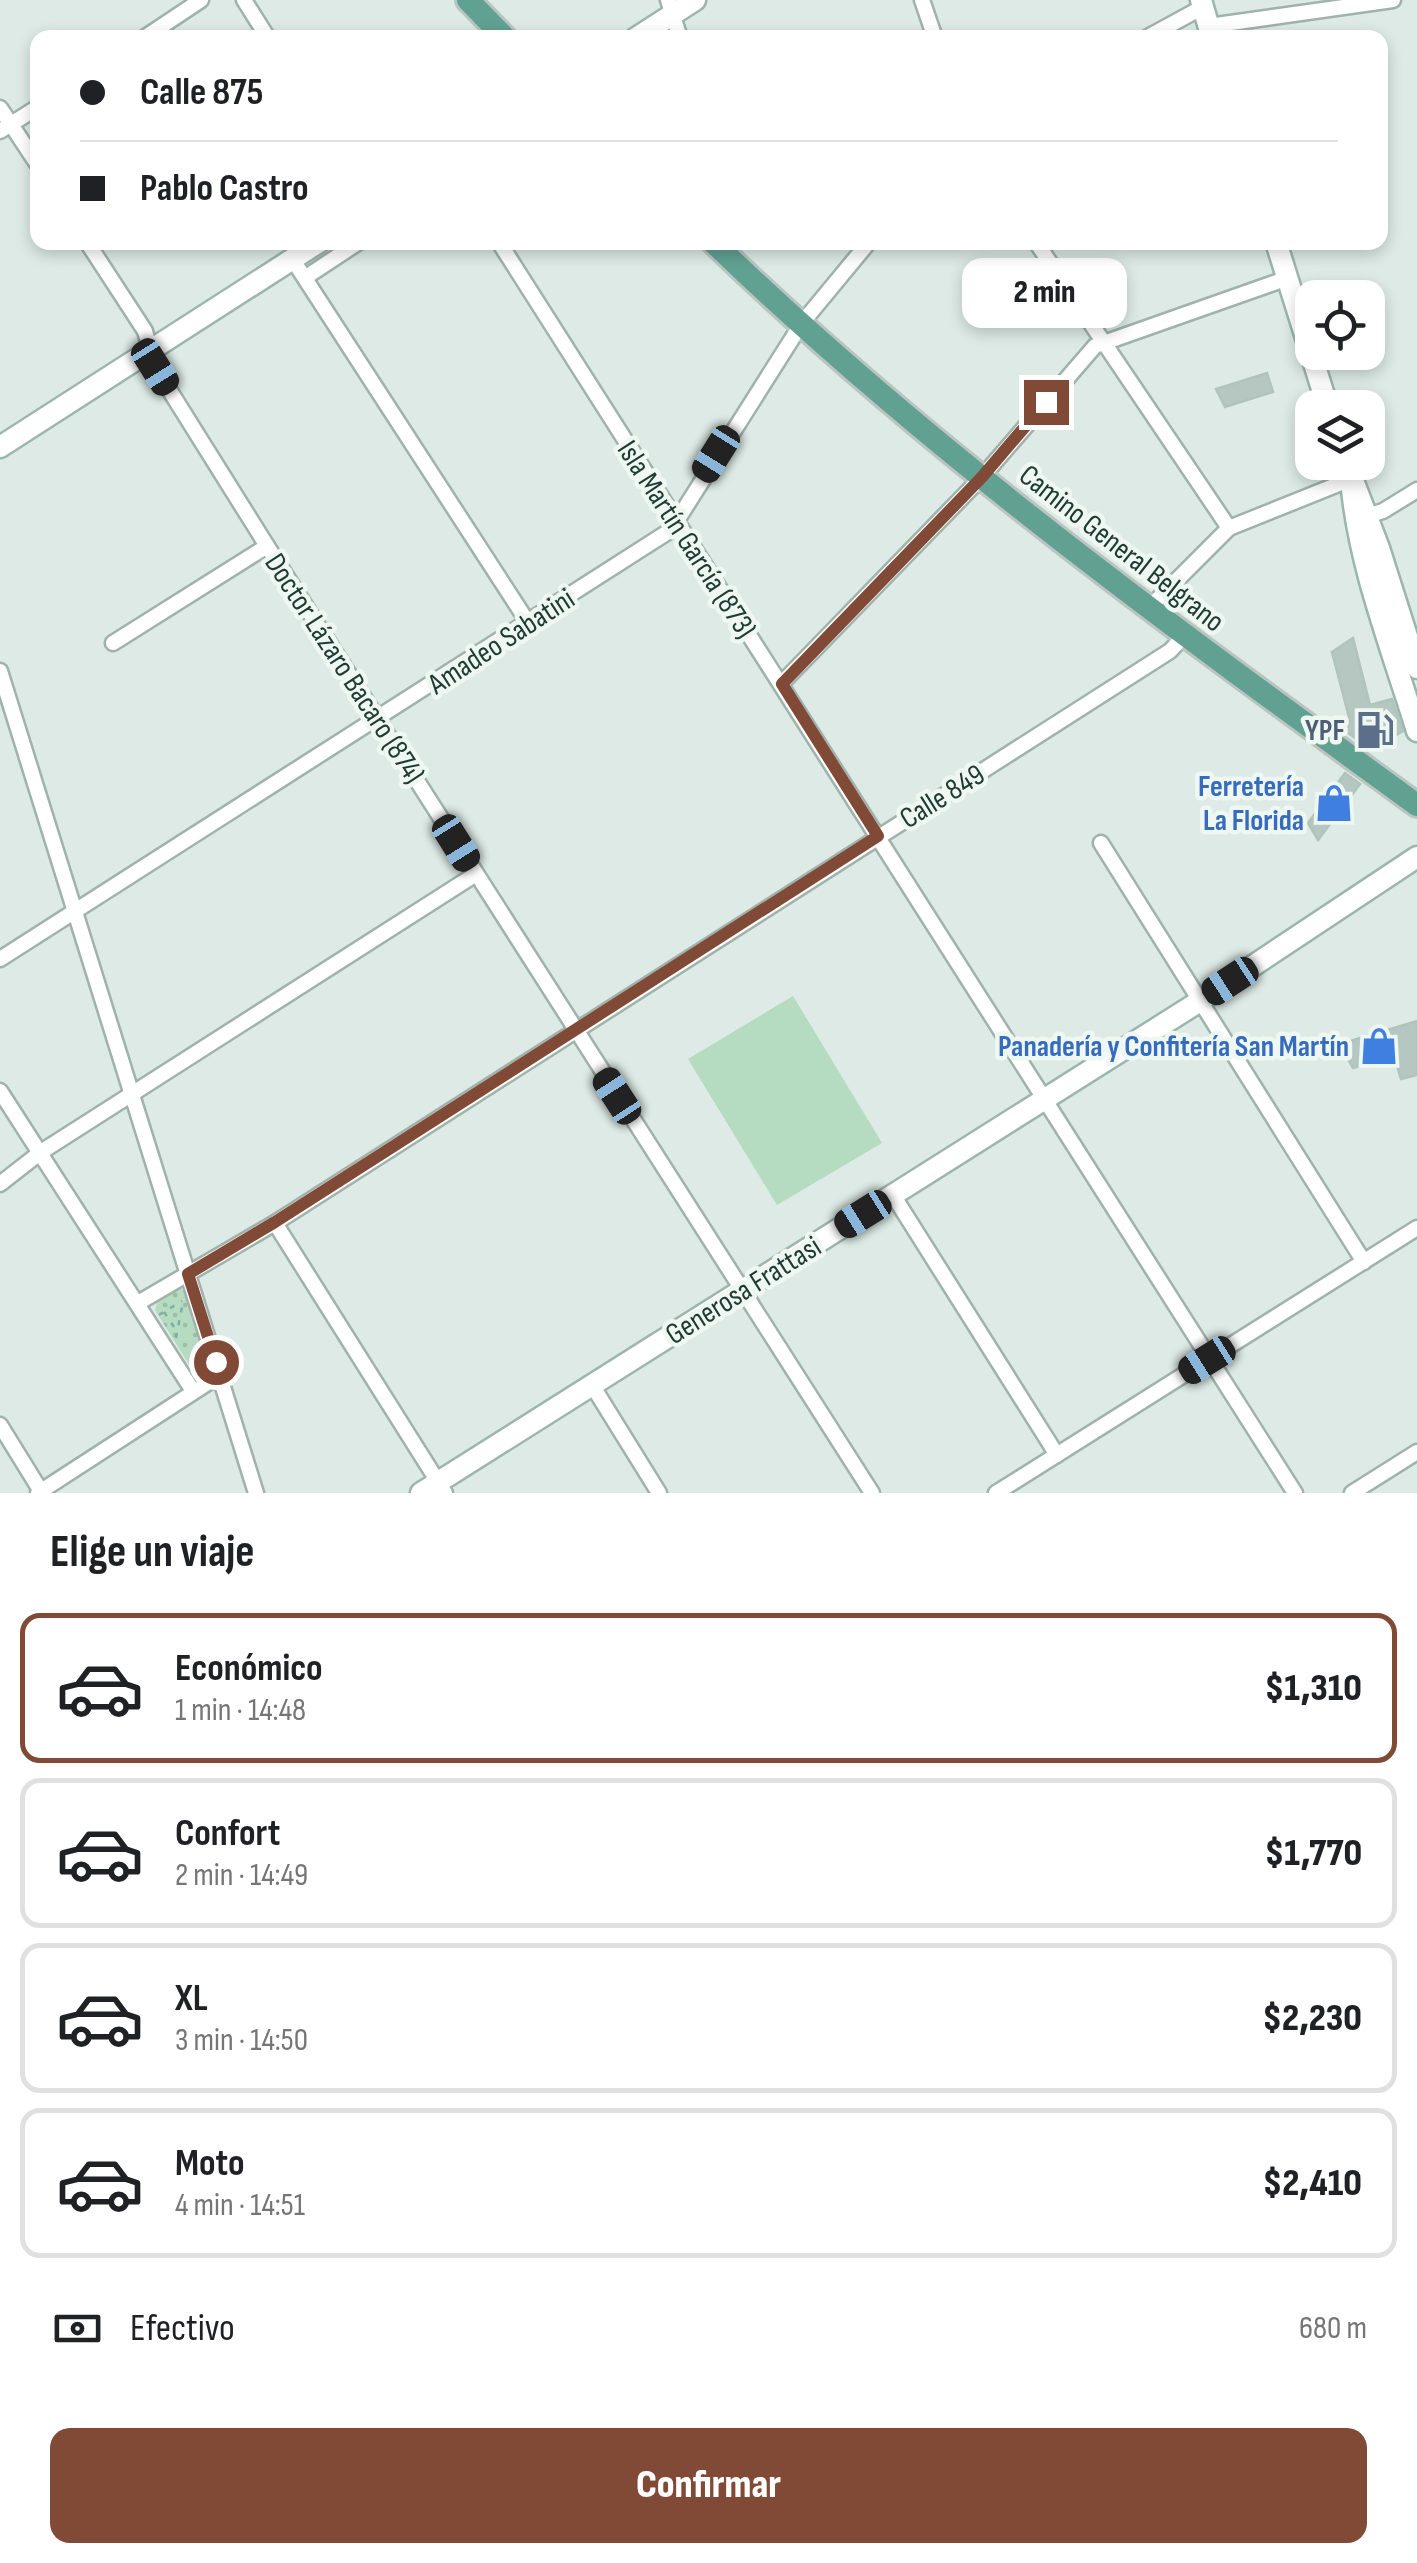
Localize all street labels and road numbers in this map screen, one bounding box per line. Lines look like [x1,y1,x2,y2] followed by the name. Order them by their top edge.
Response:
[609,434,763,645] street label: Isla Martín García (873)
[1012,458,1231,640] street label: Camino General Belgrano
[256,547,432,790] street label: Doctor Lázaro Bacaro (874)
[421,581,582,703] street label: Amadeo Sabatini
[893,757,992,837] street label: Calle 849
[659,1229,828,1353] street label: Generosa Frattasi

